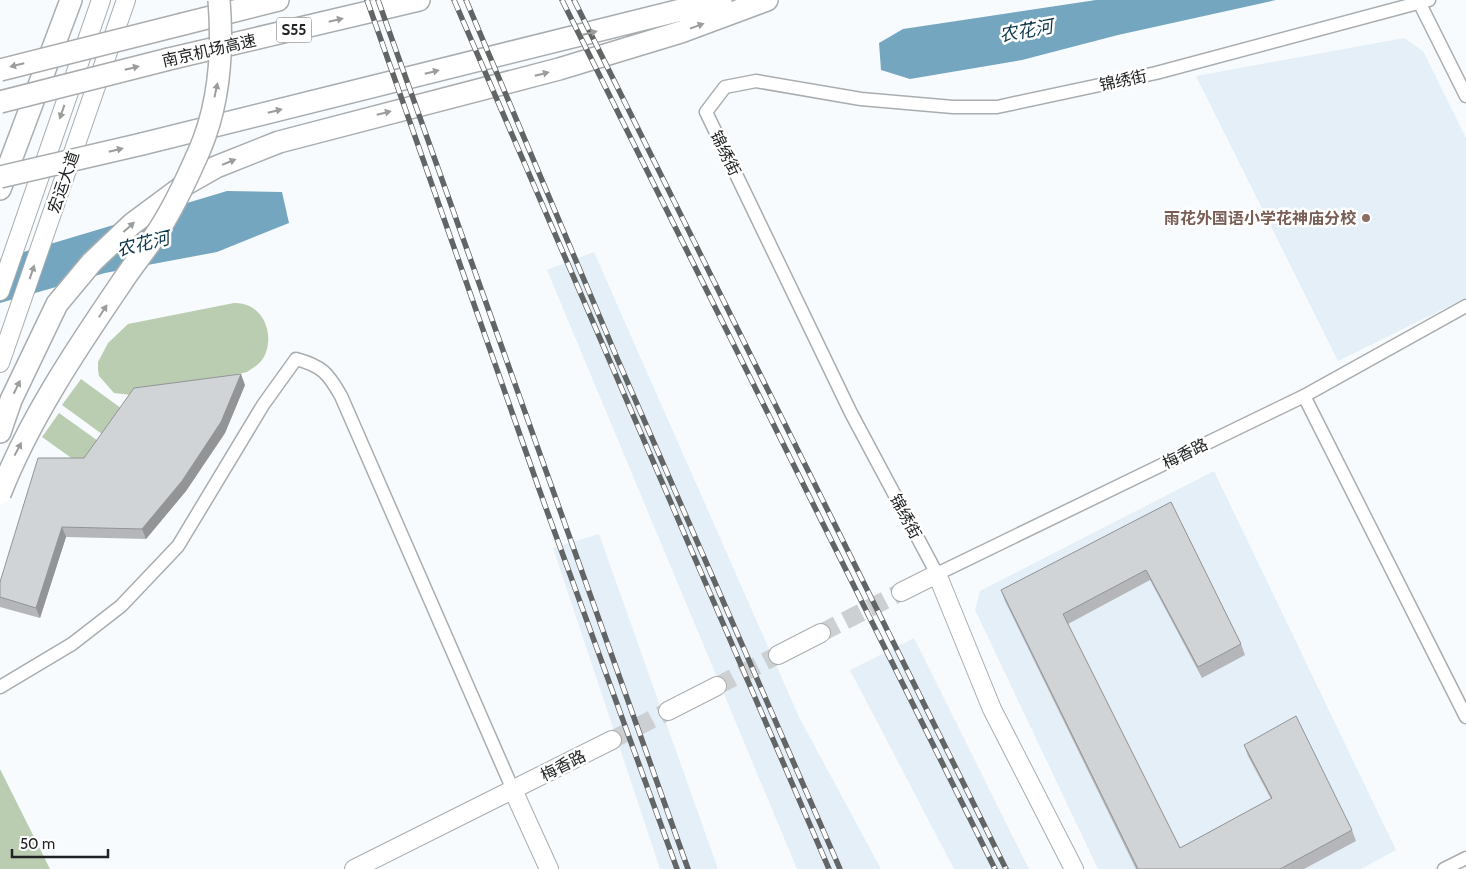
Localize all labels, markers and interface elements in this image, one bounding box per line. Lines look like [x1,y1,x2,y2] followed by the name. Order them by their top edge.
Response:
[998,15,1057,47] water label: 农花河
[329,16,344,24] one-way arrow
[276,18,312,42] road number: S55
[690,22,705,30] one-way arrow
[583,29,598,37] one-way arrow
[160,30,258,71] street label: 南京机场高速
[10,62,25,70] one-way arrow
[125,64,140,72] one-way arrow
[1098,66,1149,95] street label: 锦绣街
[425,68,440,76] one-way arrow
[534,70,549,78] one-way arrow
[212,83,220,98] one-way arrow
[58,105,65,120] one-way arrow
[267,107,282,115] one-way arrow
[376,109,391,117] one-way arrow
[706,127,745,179] street label: 锦绣街
[108,146,123,154] one-way arrow
[44,149,83,216] street label: 宏运大道
[222,158,237,166] one-way arrow
[1164,209,1357,228] place label: 雨花外国语小学花神庙分校
[1360,212,1372,224] marker: 雨花外国语小学花神庙分校
[122,221,134,233] one-way arrow
[114,226,175,261] water label: 农花河
[29,264,36,279] one-way arrow
[98,304,108,317] one-way arrow
[14,380,22,394] one-way arrow
[1159,434,1211,473] street label: 梅香路
[14,443,23,456] one-way arrow
[886,491,925,542] street label: 锦绣街
[538,746,589,785] street label: 梅香路
[12,826,109,858] scale bar
[20,835,55,853] text: 50 m

